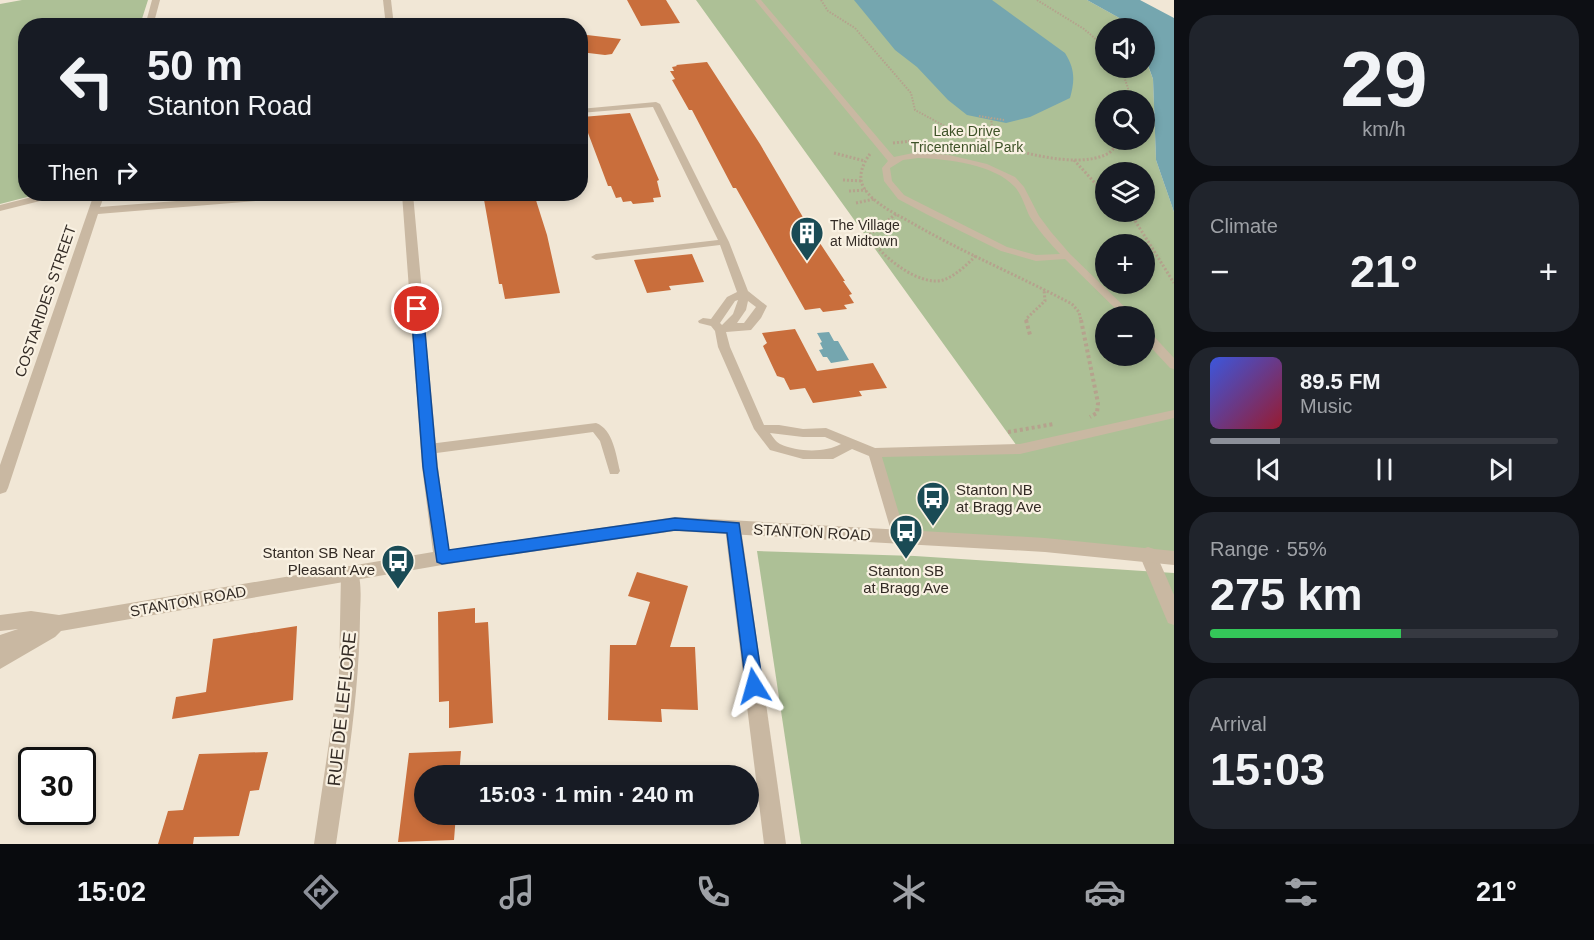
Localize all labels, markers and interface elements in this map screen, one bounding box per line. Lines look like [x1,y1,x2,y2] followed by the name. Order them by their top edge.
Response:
[1095,18,1155,366] map controls
[1095,18,1155,78] button: sound
[1341,35,1427,123] text: 29
[48,42,126,120] icon: left
[147,42,243,89] text: 50 m
[1095,90,1155,150] button: search
[147,91,312,121] text: Stanton Road
[1362,118,1406,140] text: km/h
[911,123,1024,155] park label: Lake Drive Tricentennial Park
[110,156,143,189] icon: right
[48,160,98,185] text: Then
[1095,162,1155,222] button: layers
[789,215,825,262] building icon: The Village at Midtown
[1210,215,1278,237] text: Climate
[830,217,900,249] place label: The Village at Midtown
[11,223,79,379] street label: COSTARIDES STREET
[1095,234,1155,294] button: +
[1350,246,1418,297] text: 21°
[1210,253,1229,290] text: −
[1539,253,1558,290] text: +
[391,283,442,334] pin
[400,292,433,325] icon: arrive
[1095,306,1155,366] button: −
[1300,369,1381,394] text: 89.5 FM
[1300,395,1352,417] text: Music
[1252,453,1285,486] icon: previous
[1368,453,1401,486] icon: pause
[1484,453,1517,486] icon: next
[915,480,951,527] bus stop icon: Stanton NB at Bragg Ave
[956,481,1042,515] place label: Stanton NB at Bragg Ave
[888,513,924,560] bus stop icon: Stanton SB at Bragg Ave
[753,520,871,544] street label: STANTON ROAD
[1210,538,1327,560] text: Range · 55%
[380,543,416,590] bus stop icon: Stanton SB Near Pleasant Ave
[262,544,375,578] place label: Stanton SB Near Pleasant Ave
[863,562,949,596] place label: Stanton SB at Bragg Ave
[1210,569,1363,620] text: 275 km
[129,582,248,620] street label: STANTON ROAD
[324,631,360,787] street label: RUE DE LEFLORE
[722,654,786,718] position arrow
[1210,713,1267,735] text: Arrival
[1210,744,1325,795] text: 15:03
[18,747,96,825] speed limit sign: 30
[479,782,694,807] text: 15:03 · 1 min · 240 m
[300,871,342,913] icon: directions
[496,871,538,913] icon: music
[692,871,734,913] icon: phone
[888,871,930,913] icon: climate
[1084,871,1126,913] icon: car
[1280,871,1322,913] icon: filters
[77,877,146,907] text: 15:02
[1476,877,1517,907] text: 21°

